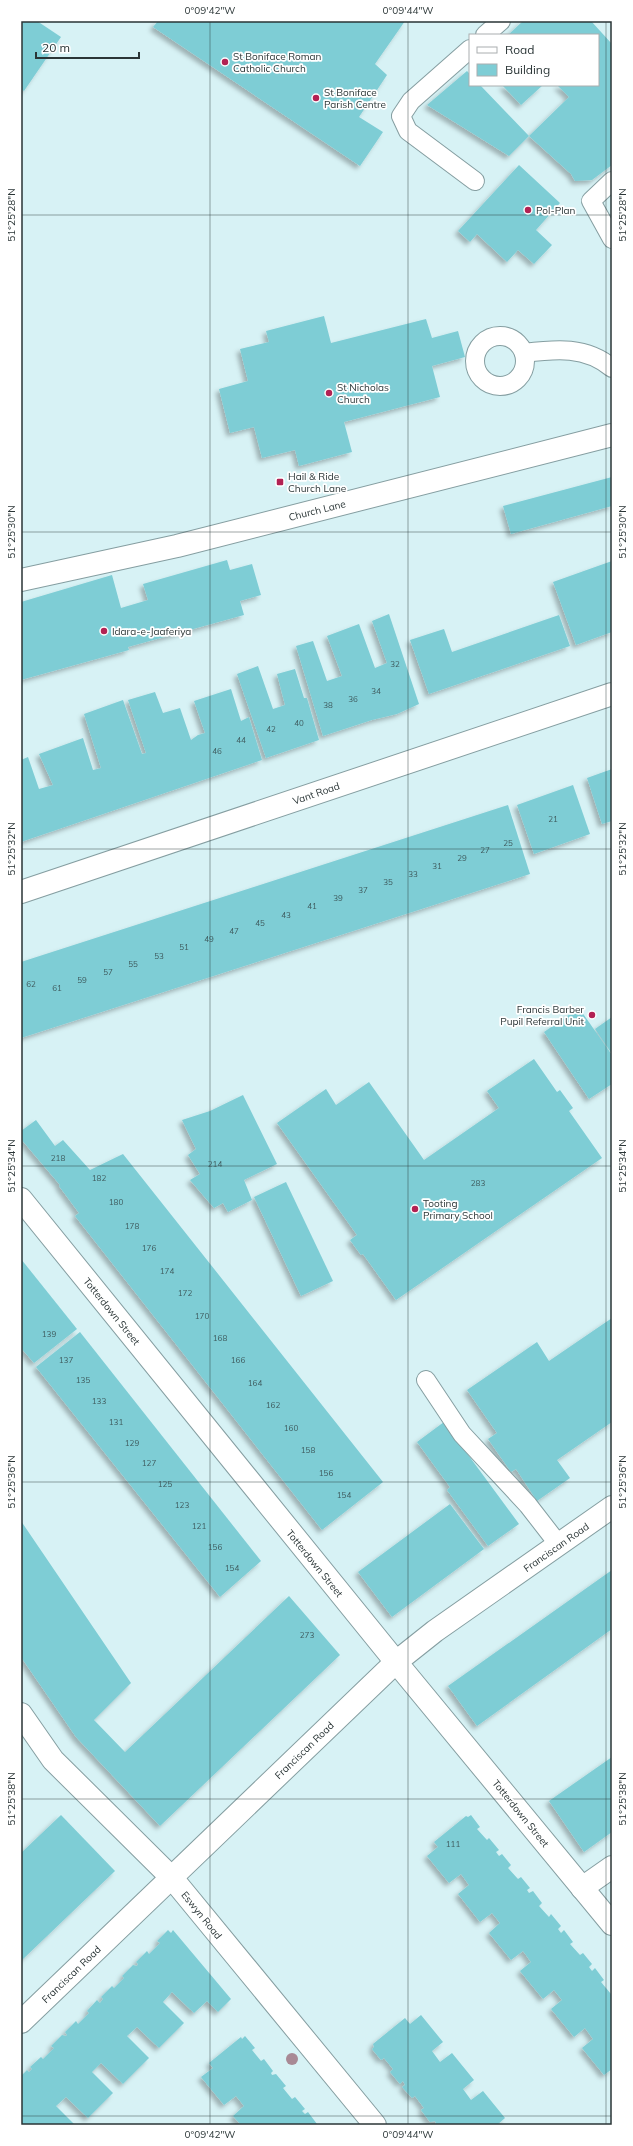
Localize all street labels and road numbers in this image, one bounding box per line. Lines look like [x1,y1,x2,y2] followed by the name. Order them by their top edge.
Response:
[287,497,347,524] street label: Church Lane
[291,779,341,808] street label: Vant Road
[80,1275,143,1348] street label: Totterdown Street
[521,1520,592,1575] street label: Franciscan Road
[283,1527,346,1600] street label: Totterdown Street
[272,1719,337,1782] street label: Franciscan Road
[489,1777,552,1850] street label: Totterdown Street
[178,1889,225,1942] street label: Eswyn Road
[39,1943,104,2006] street label: Franciscan Road

